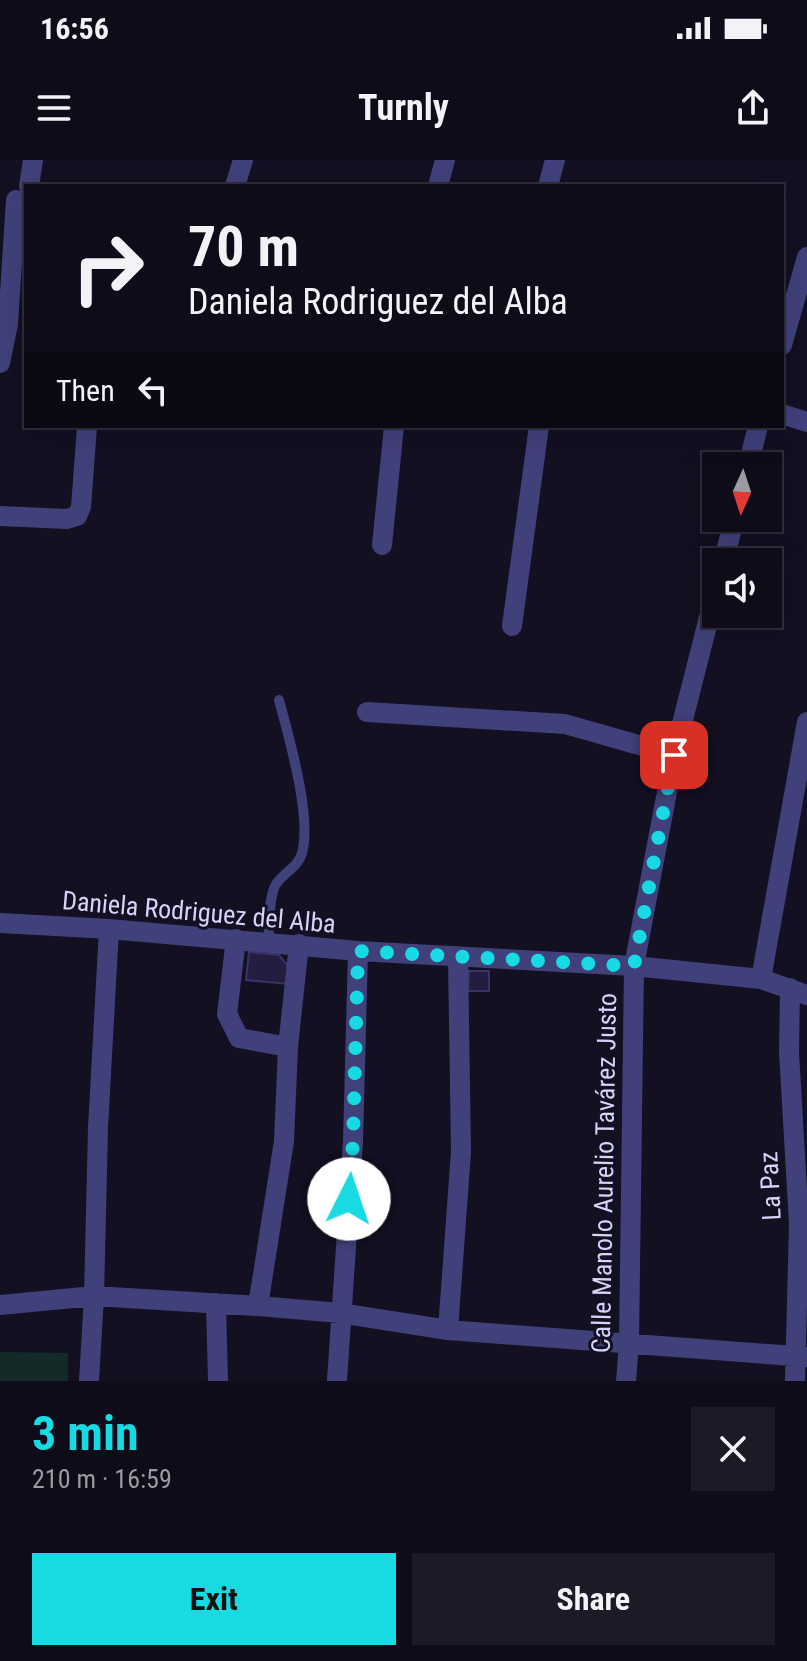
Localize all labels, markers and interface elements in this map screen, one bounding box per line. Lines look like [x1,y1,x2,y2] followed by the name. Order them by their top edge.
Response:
[40,11,109,46] text: 16:56
[32,86,76,130] icon: menu
[731,86,775,130] icon: share
[358,87,449,129] text: Turnly
[188,214,299,280] text: 70 m
[56,216,160,320] icon: right
[188,281,568,323] text: Daniela Rodriguez del Alba
[131,368,175,412] icon: left
[56,373,115,408] text: Then
[702,452,782,532] north arrow
[702,452,782,628] map controls
[702,548,782,628] button: sound
[640,721,708,789] pin
[652,733,696,777] icon: arrive
[61,885,337,939] street label: Daniela Rodriguez del Alba
[586,993,622,1353] street label: Calle Manolo Aurelio Tavárez Justo
[753,1151,787,1221] street label: La Paz
[307,1157,391,1241] position arrow
[32,1405,139,1462] text: 3 min
[691,1407,775,1491] button: close
[32,1464,172,1494] text: 210 m · 16:59
[32,1553,396,1645] button: Exit
[412,1553,775,1645] button: Share

